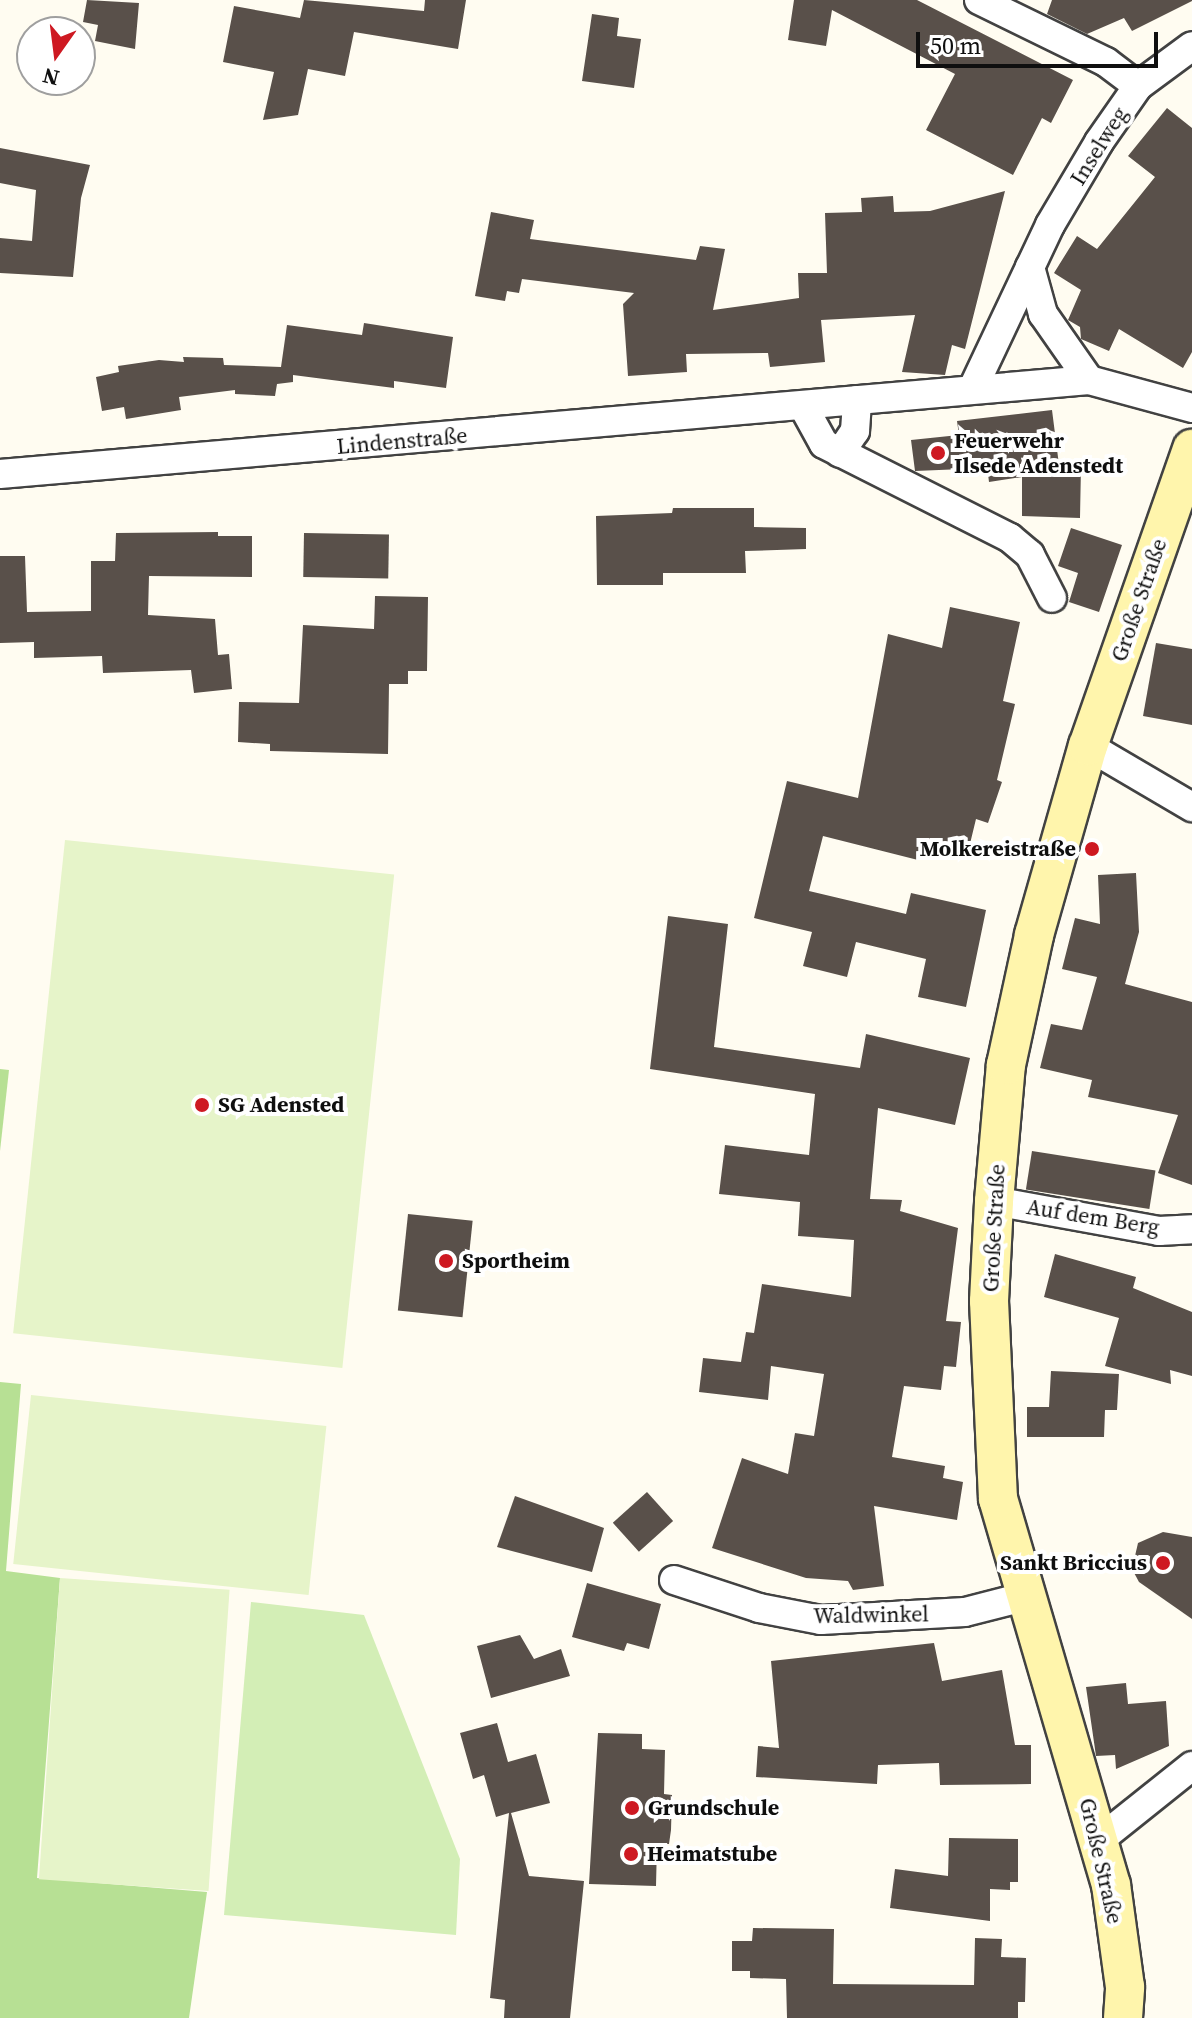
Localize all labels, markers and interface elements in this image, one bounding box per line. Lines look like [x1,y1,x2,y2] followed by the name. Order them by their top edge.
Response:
[16,16,96,96] north arrow
[920,16,1162,66] scale bar
[930,29,981,62] text: 50 m
[39,61,62,94] text: N
[1065,102,1133,190] street label: Inselweg
[335,422,469,460] street label: Lindenstraße
[954,427,1123,478] place label: Feuerwehr Ilsede Adenstedt
[929,444,947,462] marker: Feuerwehr Ilsede Adenstedt
[1106,535,1172,665] street label: Große Straße
[920,836,1076,862] place label: Molkereistraße
[1083,840,1101,858] marker: Molkereistraße
[218,1092,344,1118] place label: SG Adensted
[193,1096,211,1114] marker: SG Adensted
[977,1163,1011,1293] street label: Große Straße
[1025,1193,1161,1241] street label: Auf dem Berg
[462,1248,570,1274] place label: Sportheim
[437,1252,455,1270] marker: Sportheim
[1000,1550,1147,1576] place label: Sankt Briccius
[1154,1554,1172,1572] marker: Sankt Briccius
[813,1601,929,1629] street label: Waldwinkel
[648,1795,779,1821] place label: Grundschule
[1074,1796,1128,1926] street label: Große Straße
[623,1799,641,1817] marker: Grundschule
[647,1841,777,1867] place label: Heimatstube
[622,1845,640,1863] marker: Heimatstube

